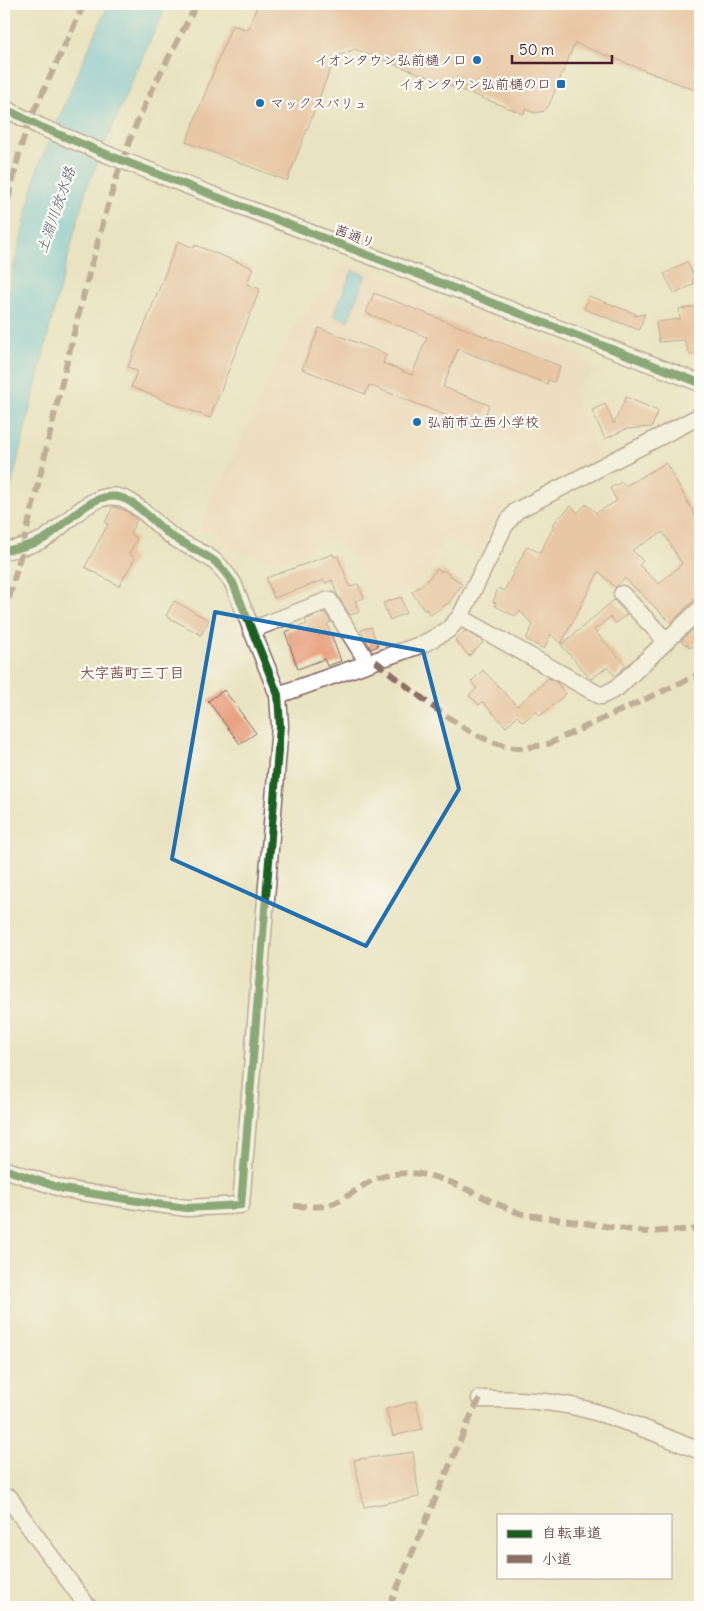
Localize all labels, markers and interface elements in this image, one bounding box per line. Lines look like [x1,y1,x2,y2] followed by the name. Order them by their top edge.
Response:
[512,32,612,64] scale bar
[519,40,554,59] text: 50 m
[314,51,467,69] place label: イオンタウン弘前樋ノ口
[471,54,483,66] marker: イオンタウン弘前樋ノ口
[398,75,551,93] place label: イオンタウン弘前樋の口
[555,78,567,90] marker: イオンタウン弘前樋の口
[270,94,368,112] place label: マックスバリュ
[254,97,266,109] marker: マックスバリュ
[32,163,79,255] water label: 土淵川放水路
[332,220,378,252] street label: 茜通り
[427,413,539,431] place label: 弘前市立西小学校
[411,416,423,428] marker: 弘前市立西小学校
[79,663,185,682] district label: 大字茜町三丁目
[497,1514,672,1578] legend
[542,1523,602,1542] text: 自転車道
[542,1549,572,1568] text: 小道

